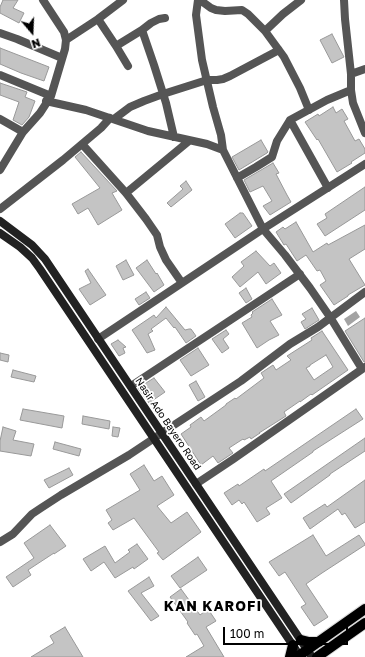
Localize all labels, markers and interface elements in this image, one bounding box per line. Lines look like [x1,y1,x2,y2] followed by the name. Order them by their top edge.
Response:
[12,12,52,52] north arrow
[30,36,42,51] text: N
[133,375,203,473] street label: Nasir Ado Bayero Road
[164,599,262,615] district label: KAN KAROFI
[225,619,350,645] scale bar
[230,626,264,641] text: 100 m

